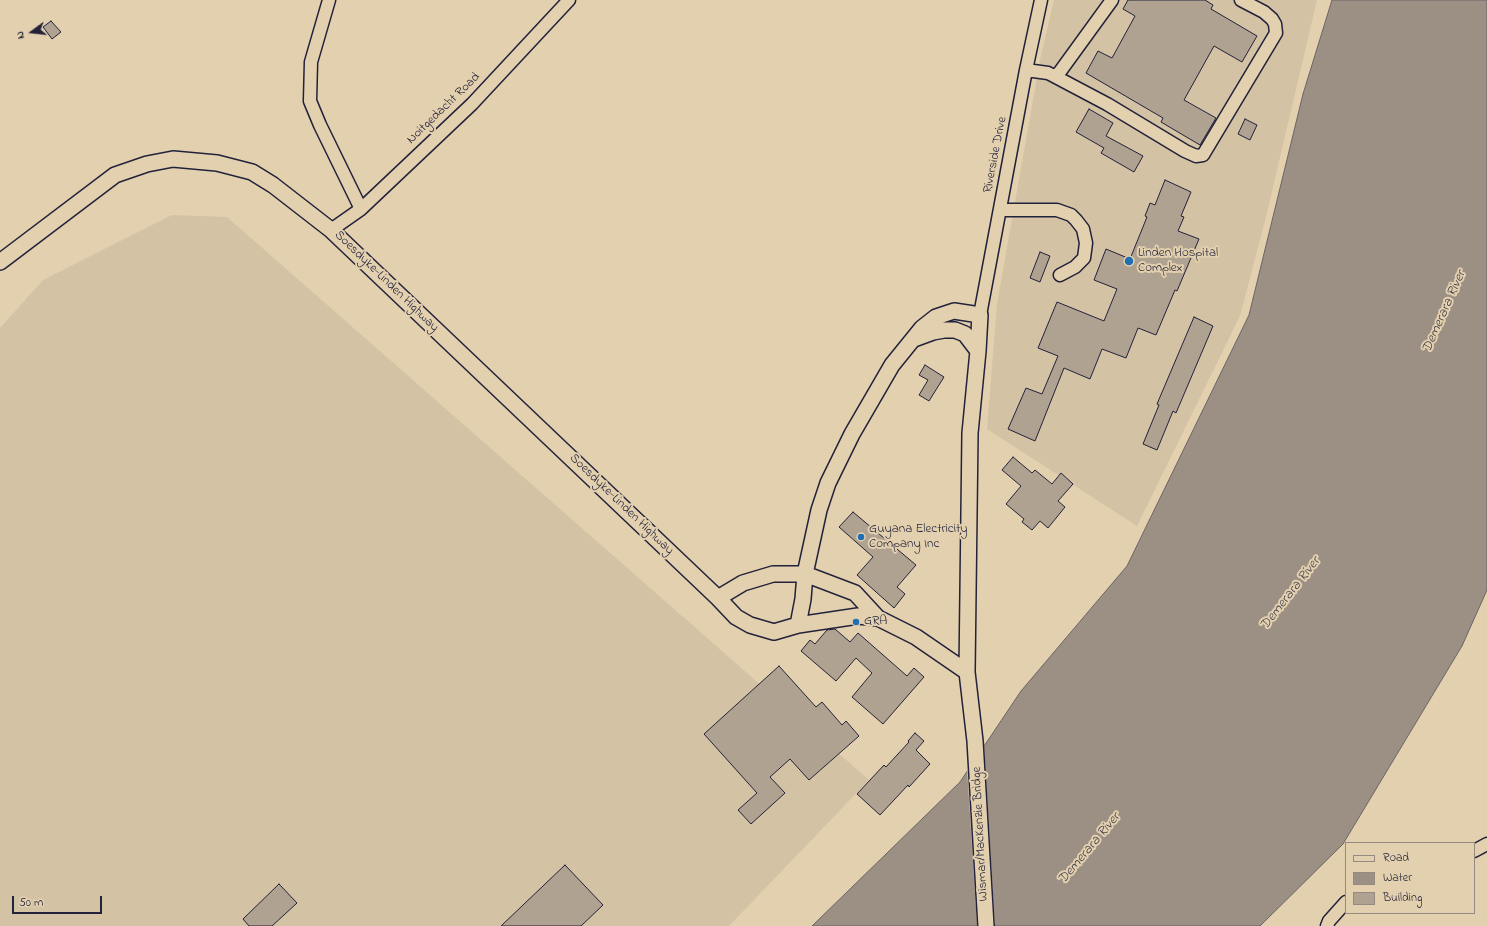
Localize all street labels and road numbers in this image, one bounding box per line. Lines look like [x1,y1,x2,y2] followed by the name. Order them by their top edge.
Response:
[404,70,484,148] street label: Noitgedacht Road
[981,116,1011,194] street label: Riverside Drive
[331,228,441,336] street label: Soesdyke-Linden Highway
[566,451,676,559] street label: Soesdyke-Linden Highway
[970,766,992,902] street label: Wismar/MacKenzie Bridge

